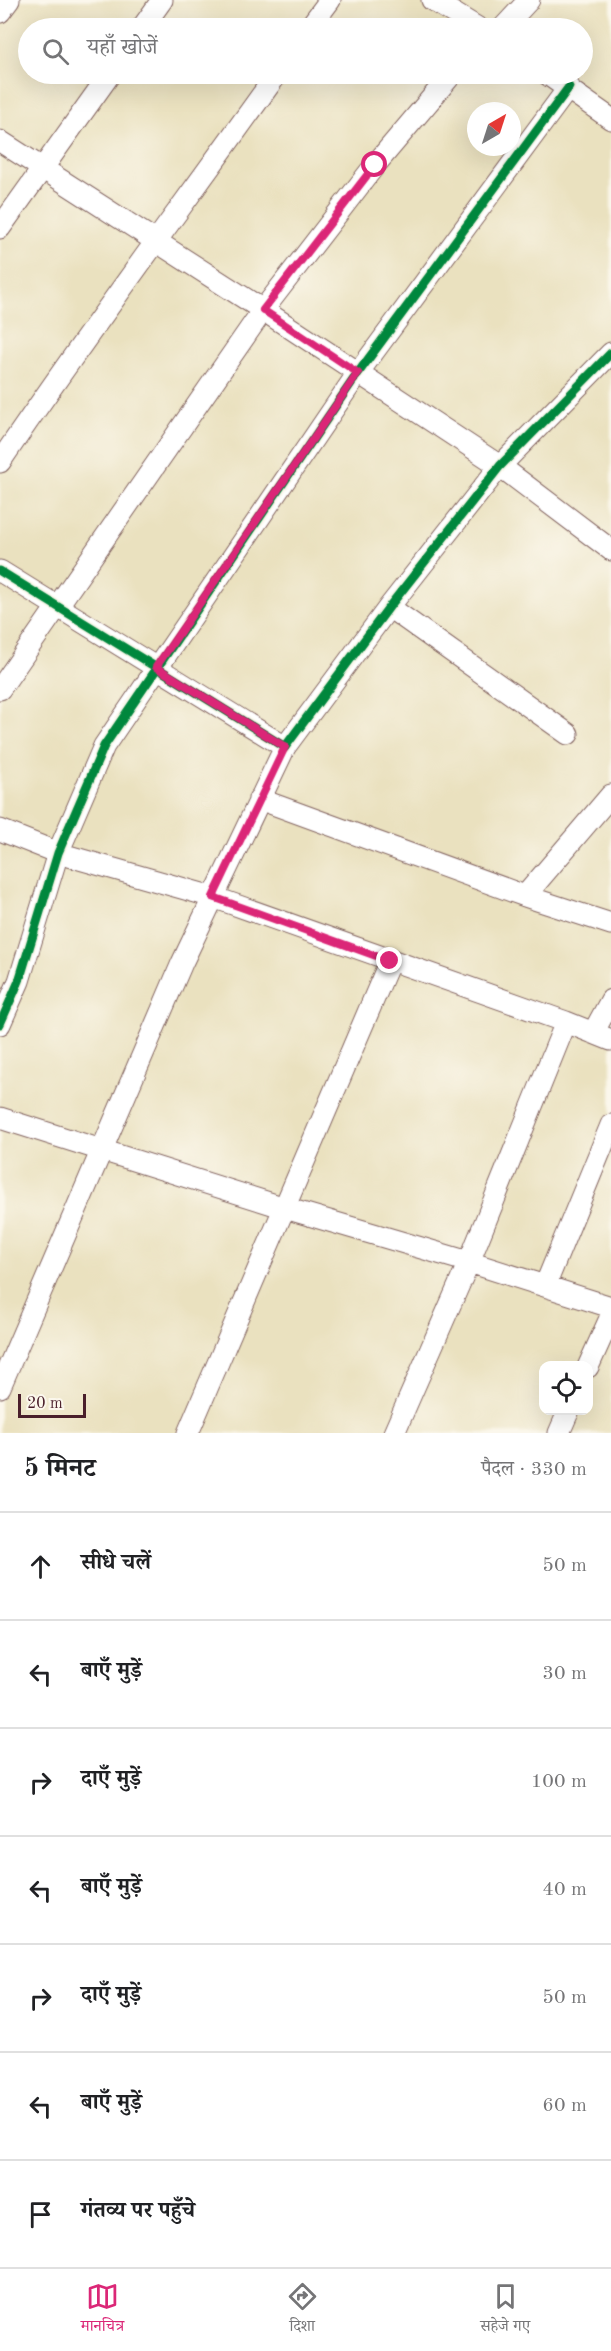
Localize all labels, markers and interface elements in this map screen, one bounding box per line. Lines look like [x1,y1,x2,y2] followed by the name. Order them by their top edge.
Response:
[18,18,593,84] search box
[39,35,72,68] icon: search
[87,37,158,59] text: यहाँ खोजें
[467,102,521,156] north arrow
[361,151,387,177] route start
[376,947,402,973] route end
[539,1361,593,1415] map controls
[539,1361,593,1415] button: locate
[18,1391,86,1418] scale bar
[27,1396,63,1412] text: 20 m
[24,1456,96,1482] text: 5 मिनट
[481,1460,587,1480] text: पैदल · 330 m
[24,1550,57,1583] icon: ahead
[81,1552,151,1574] text: सीधे चलें
[542,1556,587,1576] text: 50 m
[24,1658,57,1691] icon: left
[81,1660,142,1682] text: बाएँ मुड़ें
[542,1664,587,1684] text: 30 m
[24,1766,57,1799] icon: right
[81,1768,141,1790] text: दाएँ मुड़ें
[531,1772,587,1792] text: 100 m
[24,1874,57,1907] icon: left
[81,1876,142,1898] text: बाएँ मुड़ें
[542,1880,587,1900] text: 40 m
[24,1982,57,2015] icon: right
[81,1984,141,2006] text: दाएँ मुड़ें
[542,1988,587,2008] text: 50 m
[24,2090,57,2123] icon: left
[81,2092,142,2114] text: बाएँ मुड़ें
[542,2096,587,2116] text: 60 m
[24,2198,57,2231] icon: arrive
[81,2200,195,2222] text: गंतव्य पर पहुँचे
[81,2280,124,2341] tab: मानचित्र
[286,2280,319,2341] tab: दिशा
[480,2280,530,2341] tab: सहेजे गए

